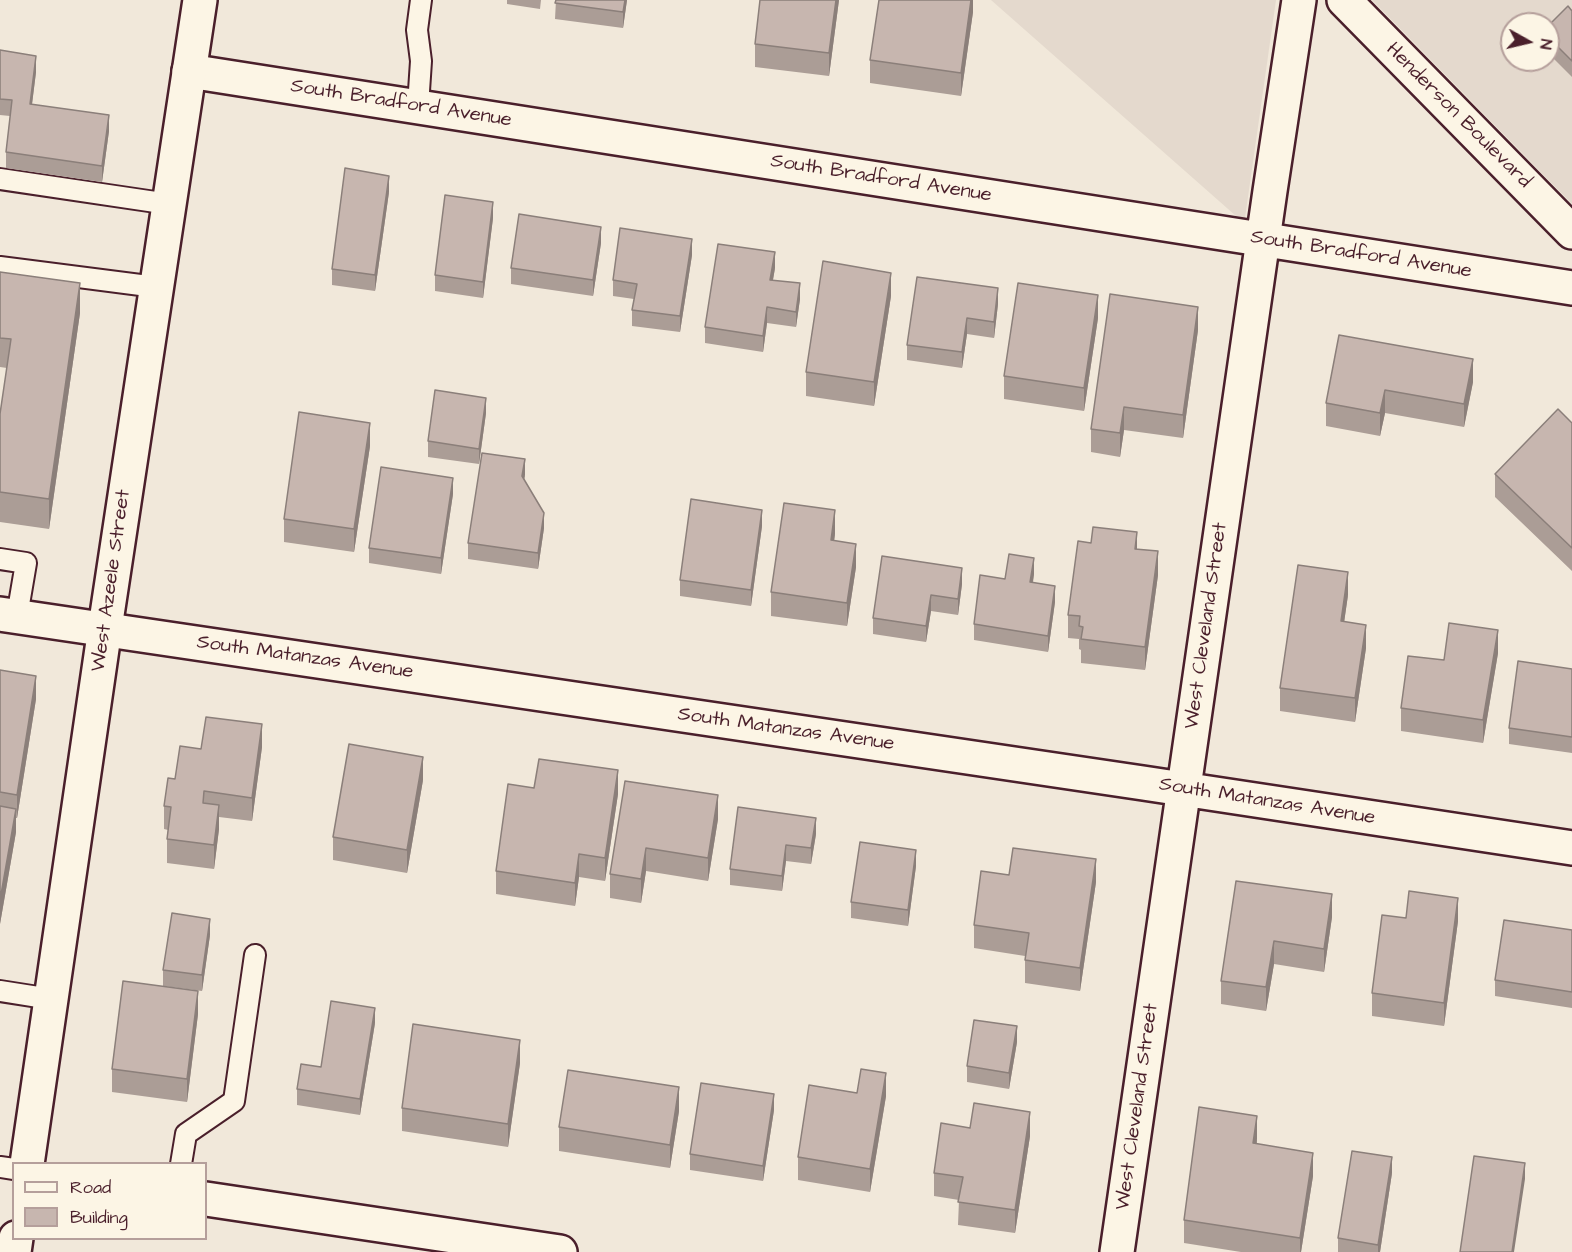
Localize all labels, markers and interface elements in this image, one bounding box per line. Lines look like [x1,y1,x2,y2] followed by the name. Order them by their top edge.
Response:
[1500,12,1560,72] north arrow
[1380,38,1536,194] street label: Henderson Boulevard
[1534,38,1557,51] text: N
[289,75,513,133] street label: South Bradford Avenue
[769,150,993,208] street label: South Bradford Avenue
[1249,226,1473,284] street label: South Bradford Avenue
[87,488,137,674] street label: West Azeele Street
[1181,521,1233,731] street label: West Cleveland Street
[195,631,415,685] street label: South Matanzas Avenue
[676,703,896,757] street label: South Matanzas Avenue
[1157,773,1377,831] street label: South Matanzas Avenue
[1112,1002,1164,1212] street label: West Cleveland Street
[12,1162,207,1240] legend
[70,1175,111,1200] text: Road
[70,1205,128,1230] text: Building

